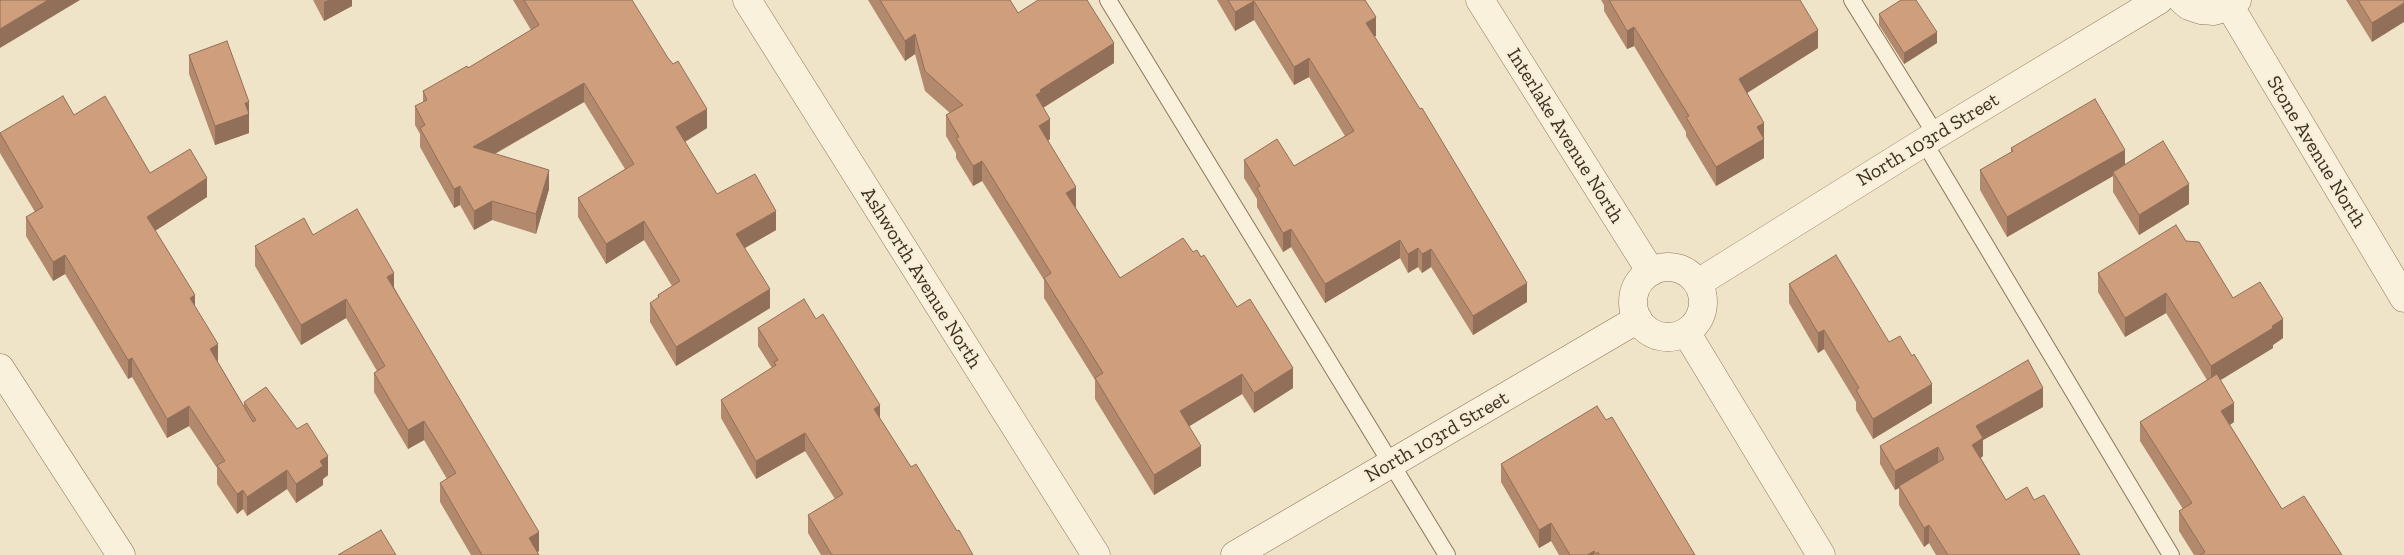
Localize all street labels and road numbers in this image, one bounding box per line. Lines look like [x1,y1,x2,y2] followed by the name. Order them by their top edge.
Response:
[1501,44,1629,228] street label: Interlake Avenue North
[2261,72,2371,232] street label: Stone Avenue North
[1852,88,2004,192] street label: North 103rd Street
[855,183,987,373] street label: Ashworth Avenue North
[1361,386,1513,488] street label: North 103rd Street

